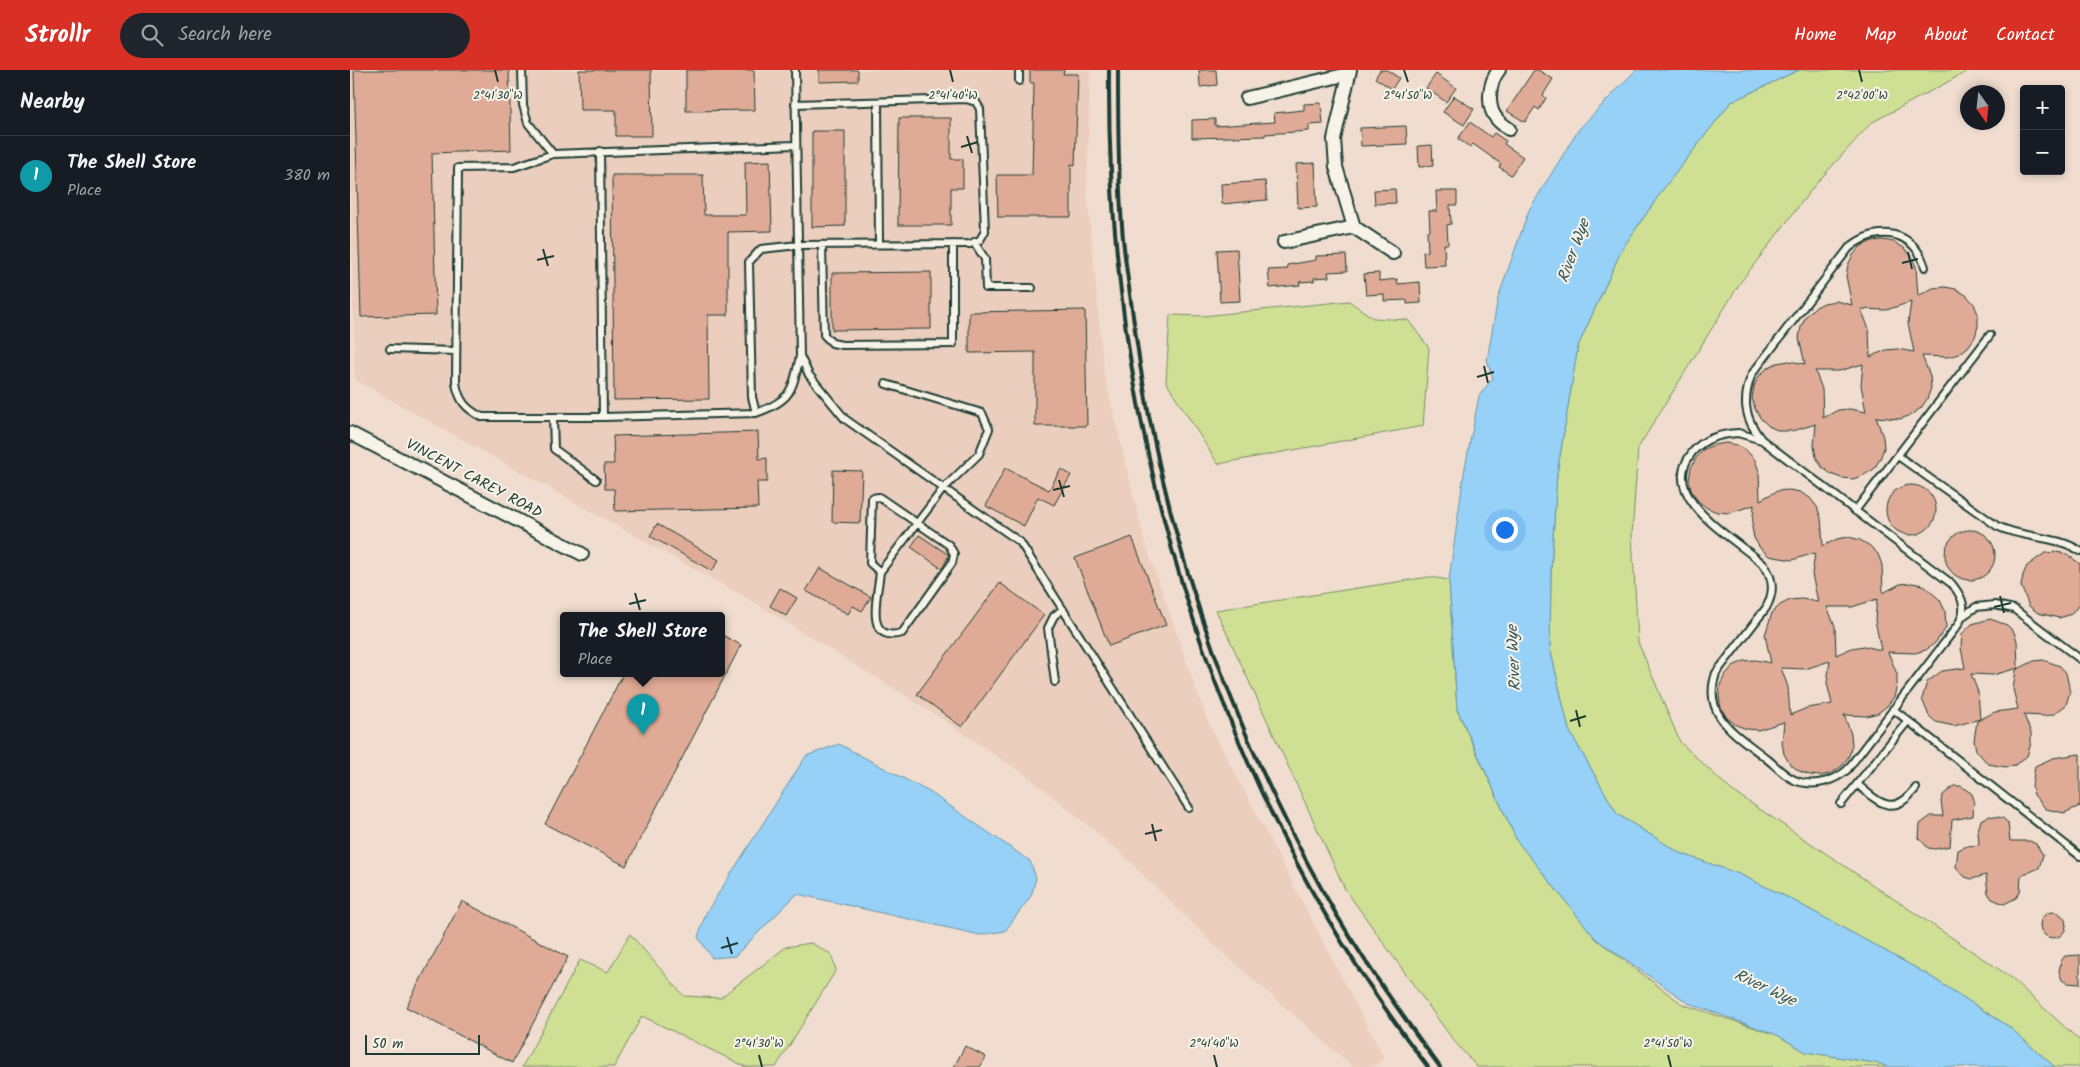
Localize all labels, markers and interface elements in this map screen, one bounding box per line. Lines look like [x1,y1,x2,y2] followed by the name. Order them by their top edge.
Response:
[120,13,470,58] search box
[25,16,90,55] text: Strollr
[178,20,272,50] text: Search here
[138,21,166,49] icon: search
[1794,21,1837,50] text: Home
[1865,21,1896,50] text: Map
[1924,21,1968,50] text: About
[1996,21,2055,50] text: Contact
[1960,85,2005,130] north arrow
[2020,85,2065,175] map controls
[2020,85,2065,130] button: +
[20,86,85,119] text: Nearby
[473,86,523,105] text: 2°41'30"W
[928,86,978,105] text: 2°41'40"W
[1384,86,1432,105] text: 2°41'50"W
[1836,86,1888,105] text: 2°42'00"W
[2020,130,2065,175] button: −
[67,148,196,178] text: The Shell Store
[34,163,38,188] text: 1
[284,163,330,188] text: 380 m
[67,178,101,203] text: Place
[1551,214,1598,286] water label: River Wye
[401,433,547,525] street label: VINCENT CAREY ROAD
[1492,517,1518,543] your location
[560,612,725,677] popup
[578,617,707,647] text: The Shell Store
[1500,623,1528,692] water label: River Wye
[578,647,612,672] text: Place
[627,694,659,735] pin: 1
[1730,963,1802,1014] water label: River Wye
[365,1032,480,1055] scale bar
[372,1033,403,1055] text: 50 m
[734,1034,784,1053] text: 2°41'30"W
[1189,1034,1239,1053] text: 2°41'40"W
[1644,1034,1692,1053] text: 2°41'50"W

